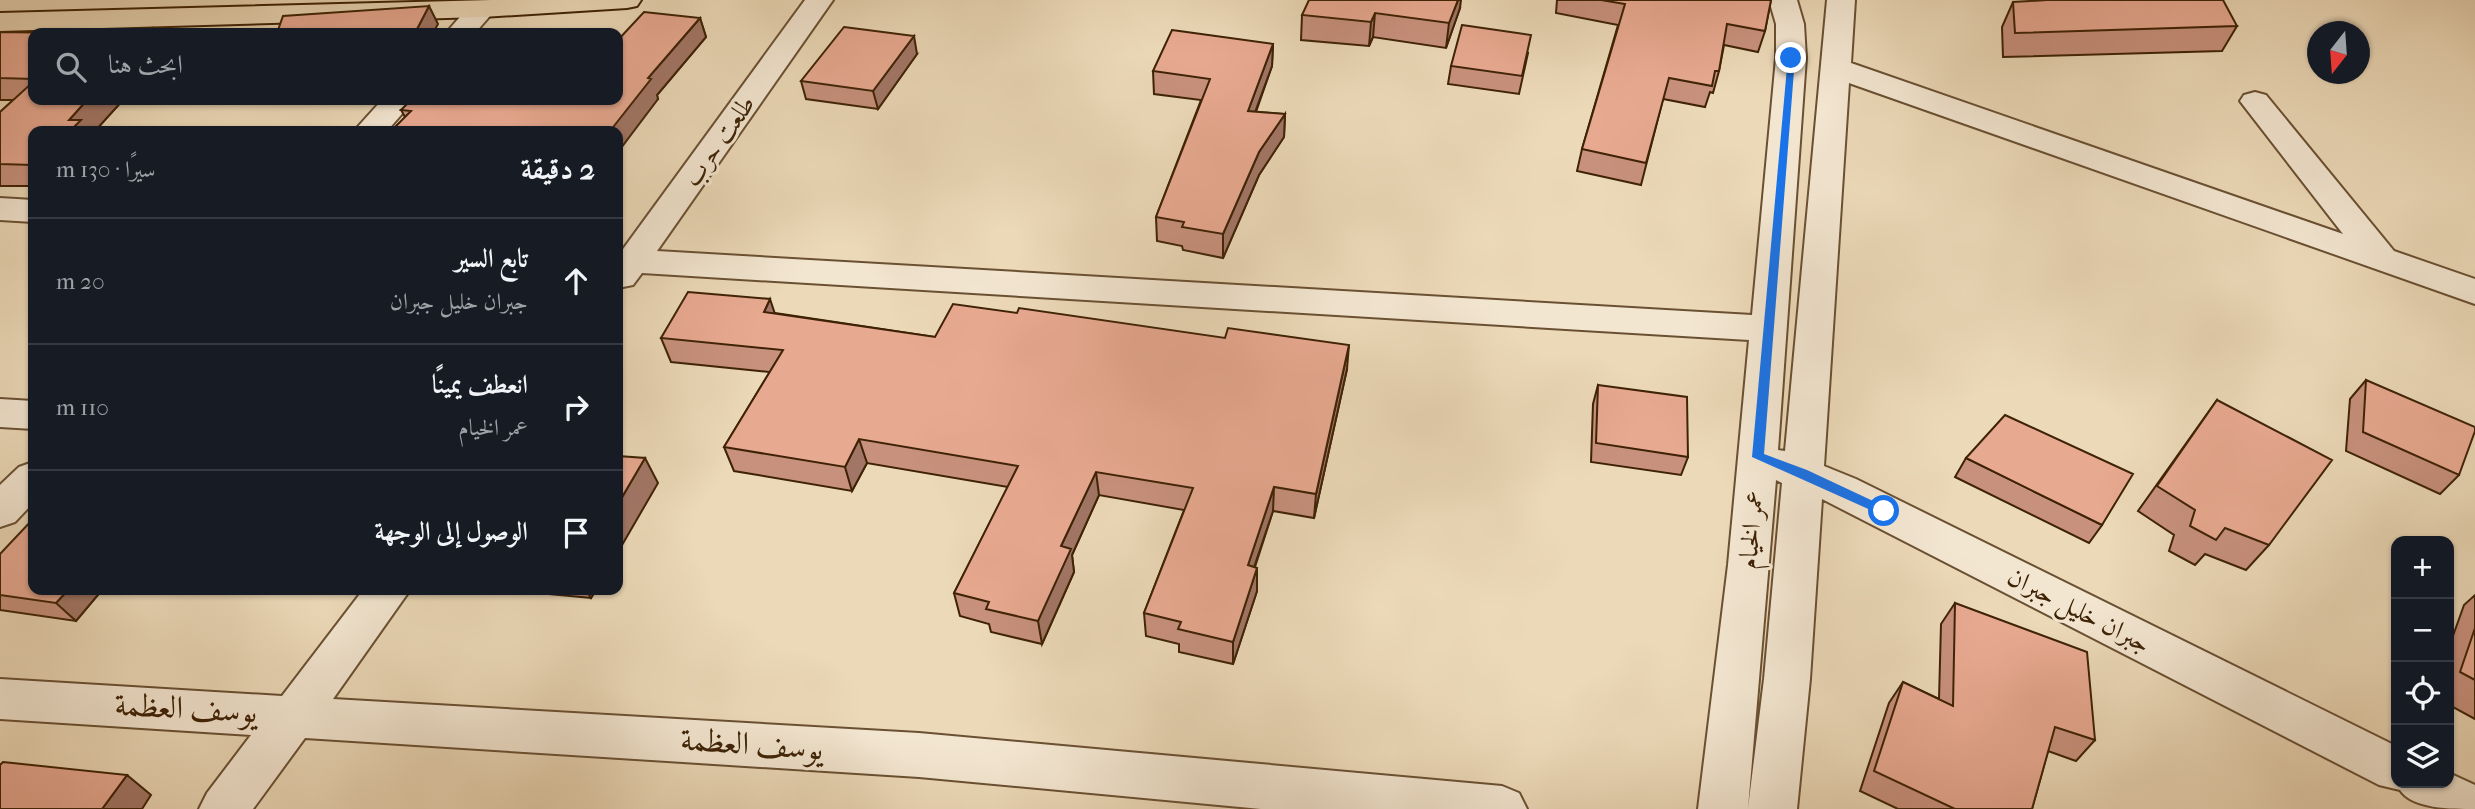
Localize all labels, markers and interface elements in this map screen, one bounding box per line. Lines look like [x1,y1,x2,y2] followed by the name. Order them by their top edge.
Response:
[2307,21,2370,84] north arrow
[28,28,623,105] search box
[1775,42,1806,73] route end
[52,48,90,86] icon: search
[108,49,183,80] text: ابحث هنا
[676,89,762,193] street label: طلعت حرب
[521,152,595,187] text: 2 دقيقة
[56,156,156,183] text: سيرًا · 130 m
[455,243,528,274] text: تابع السير
[557,262,595,300] icon: ahead
[56,268,105,295] text: 20 m
[390,288,528,315] text: جبران خليل جبران
[432,369,528,400] text: انعطف يمينًا
[557,388,595,426] icon: right
[56,394,109,421] text: 110 m
[458,414,528,441] text: عمر الخيام
[1732,489,1777,571] street label: عمر الخيام
[1868,495,1899,526] route start
[557,514,595,552] icon: arrive
[374,516,528,547] text: الوصول إلى الوجهة
[2391,536,2454,788] map controls
[2391,536,2454,599] button: +
[2001,561,2156,661] street label: جبران خليل جبران
[2391,599,2454,662] button: −
[2391,662,2454,725] button: locate
[113,686,260,731] street label: يوسف العظمة
[679,721,827,769] street label: يوسف العظمة
[2391,725,2454,788] button: layers

